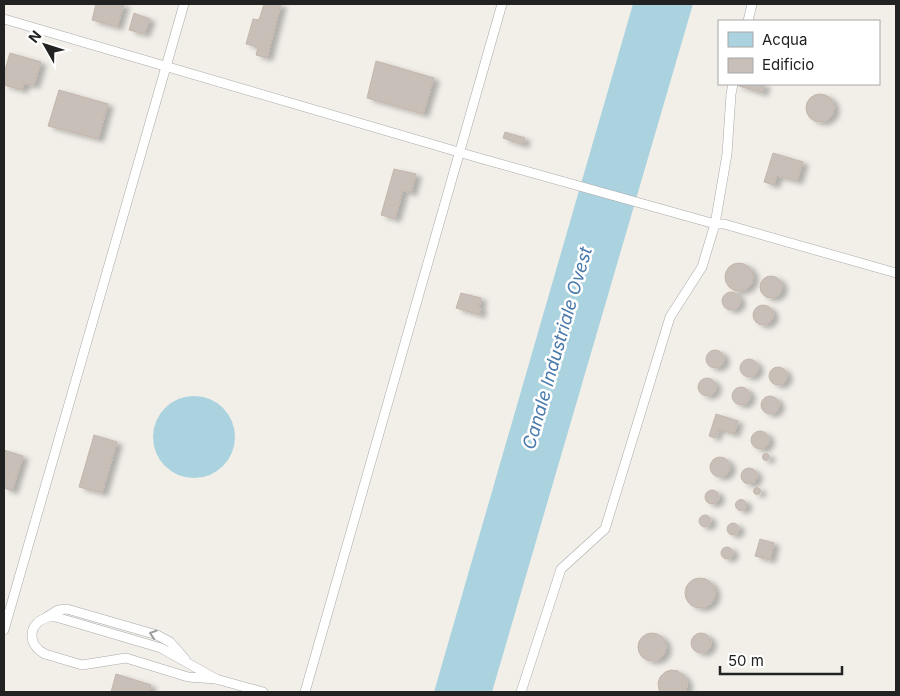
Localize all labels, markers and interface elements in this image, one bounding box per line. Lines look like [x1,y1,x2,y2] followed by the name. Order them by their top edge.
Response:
[20,20,70,70] north arrow
[718,20,880,85] legend
[25,27,44,46] text: N
[762,30,807,49] text: Acqua
[762,55,814,74] text: Edificio
[518,243,596,452] water label: Canale Industriale Ovest
[150,630,158,640] one-way arrow
[720,644,842,676] scale bar
[728,651,764,670] text: 50 m

